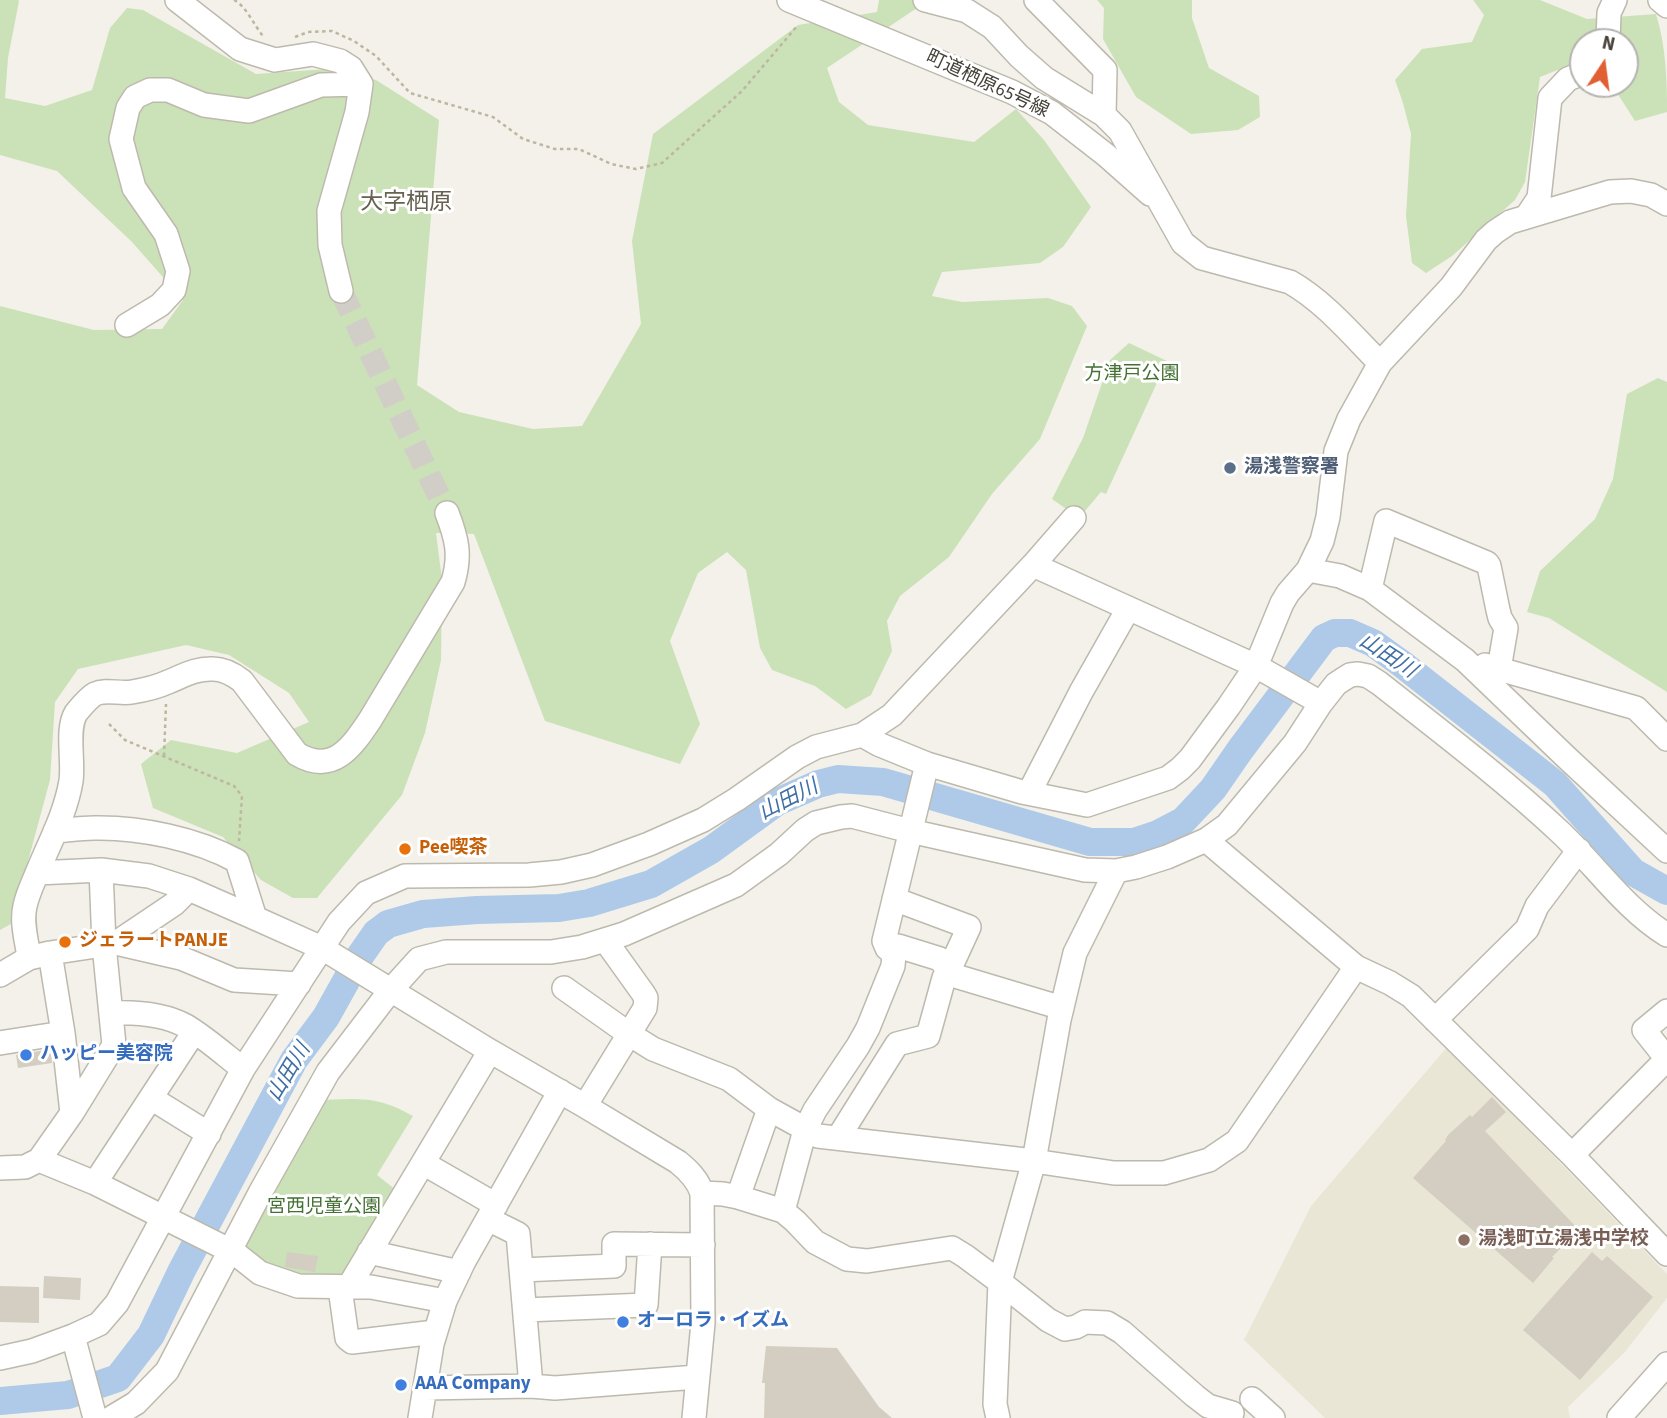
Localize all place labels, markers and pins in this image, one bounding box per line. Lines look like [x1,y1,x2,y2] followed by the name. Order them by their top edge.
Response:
[1244,457,1339,479] place label: 湯浅警察署
[1222,460,1238,476] marker: 湯浅警察署
[419,838,488,860] place label: Pee喫茶
[397,841,413,857] marker: Pee喫茶
[79,931,228,953] place label: ジェラートPANJE
[57,934,73,950] marker: ジェラートPANJE
[40,1044,173,1066] place label: ハッピー美容院
[18,1047,34,1063] marker: ハッピー美容院
[1478,1229,1649,1251] place label: 湯浅町立湯浅中学校
[1456,1232,1472,1248] marker: 湯浅町立湯浅中学校
[637,1311,789,1333] place label: オーロラ・イズム
[615,1314,631,1330] marker: オーロラ・イズム
[415,1374,531,1396] place label: AAA Company
[393,1377,409,1393] marker: AAA Company

